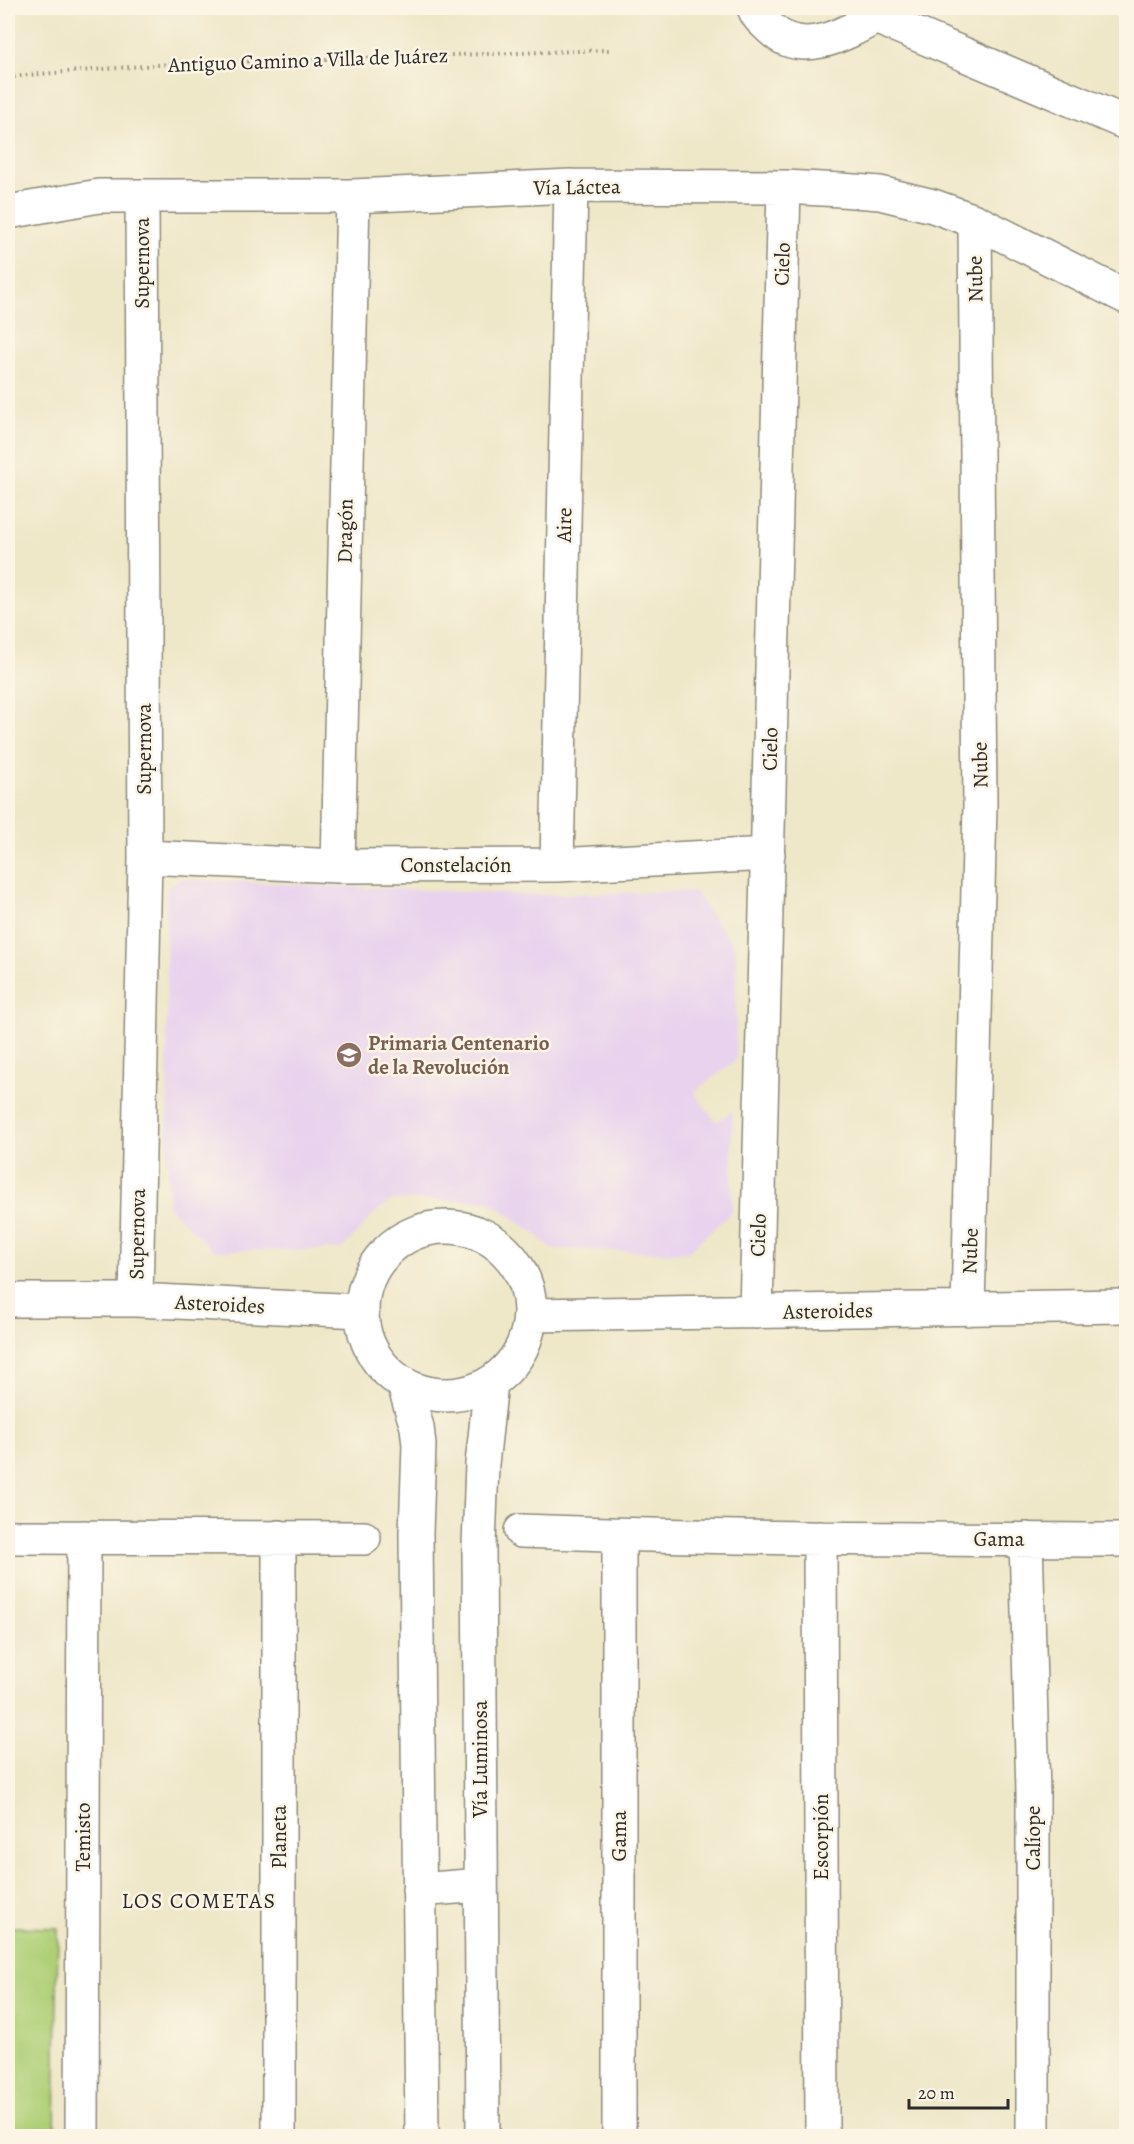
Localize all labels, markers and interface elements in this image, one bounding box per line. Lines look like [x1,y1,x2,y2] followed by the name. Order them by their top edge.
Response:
[166,41,449,79] street label: Antiguo Camino a Villa de Juárez
[532,172,621,202] street label: Vía Láctea
[128,217,156,309] street label: Supernova
[767,242,797,286] street label: Cielo
[961,255,989,303] street label: Nube
[330,498,360,564] street label: Dragón
[550,507,578,544] street label: Aire
[130,703,158,795] street label: Supernova
[756,727,784,771] street label: Cielo
[966,741,994,789] street label: Nube
[400,851,512,879] street label: Constelación
[368,1029,550,1081] place label: Primaria Centenario de la Revolución
[334,1040,364,1070] school or university icon: Primaria Centenario de la Revolución
[122,1188,152,1280] street label: Supernova
[743,1213,773,1257] street label: Cielo
[955,1227,985,1275] street label: Nube
[173,1288,266,1320] street label: Asteroides
[782,1296,873,1326] street label: Asteroides
[974,1525,1025,1553] street label: Gama
[466,1700,494,1819] street label: Vía Luminosa
[807,1794,835,1880] street label: Escorpión
[69,1803,97,1871] street label: Temisto
[265,1805,293,1869] street label: Planeta
[1019,1806,1047,1870] street label: Calíope
[605,1810,633,1861] street label: Gama
[121,1886,277,1916] district label: LOS COMETAS
[909,2072,1008,2110] scale bar
[918,2081,955,2105] text: 20 m

